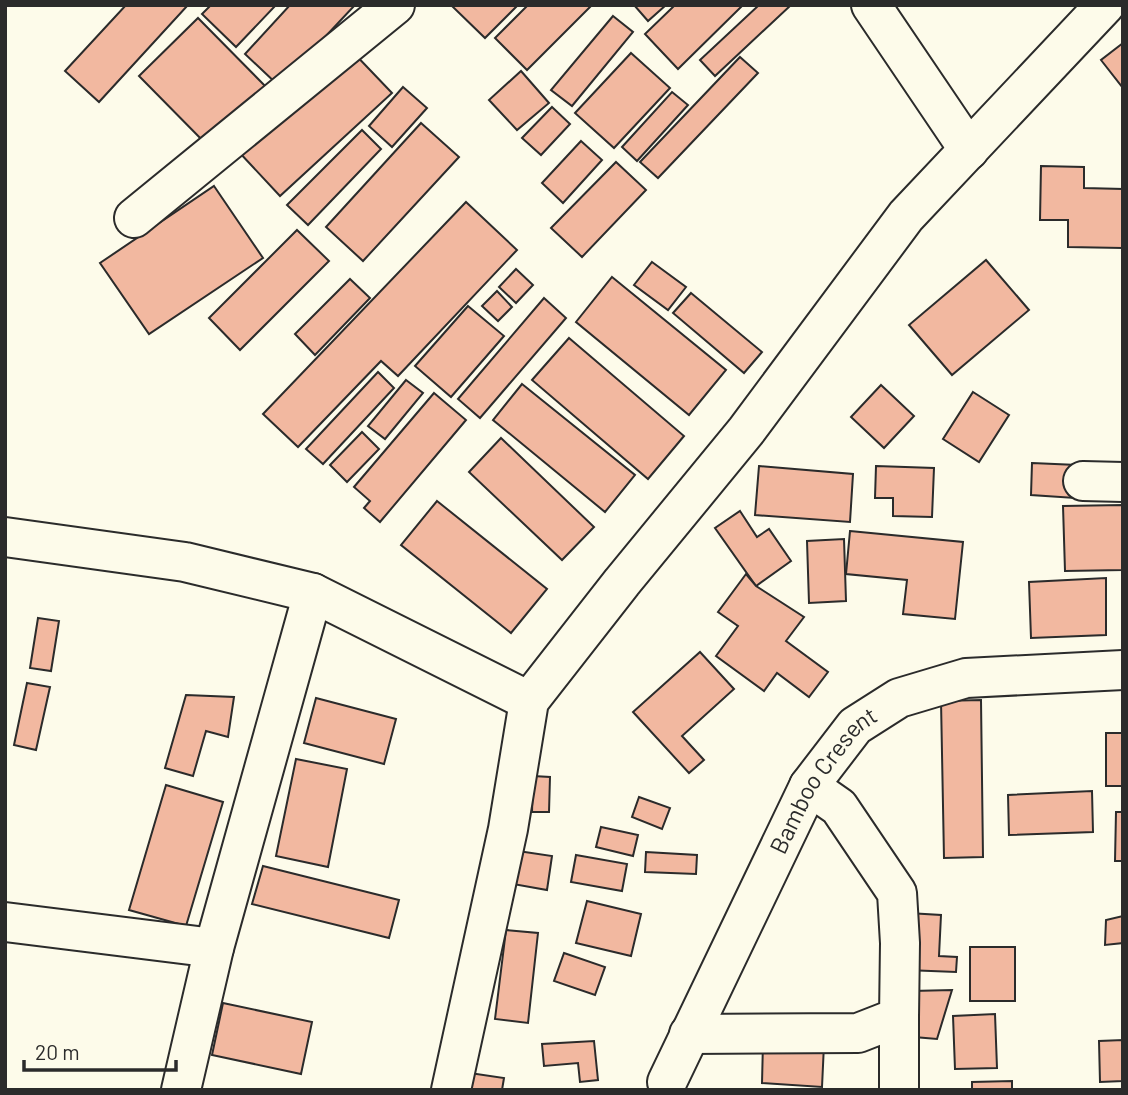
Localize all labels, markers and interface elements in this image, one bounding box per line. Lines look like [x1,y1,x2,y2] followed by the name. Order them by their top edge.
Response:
[763,700,882,858] street label: Bamboo Cresent
[24,1028,177,1072] scale bar
[35,1039,80,1064] text: 20 m

